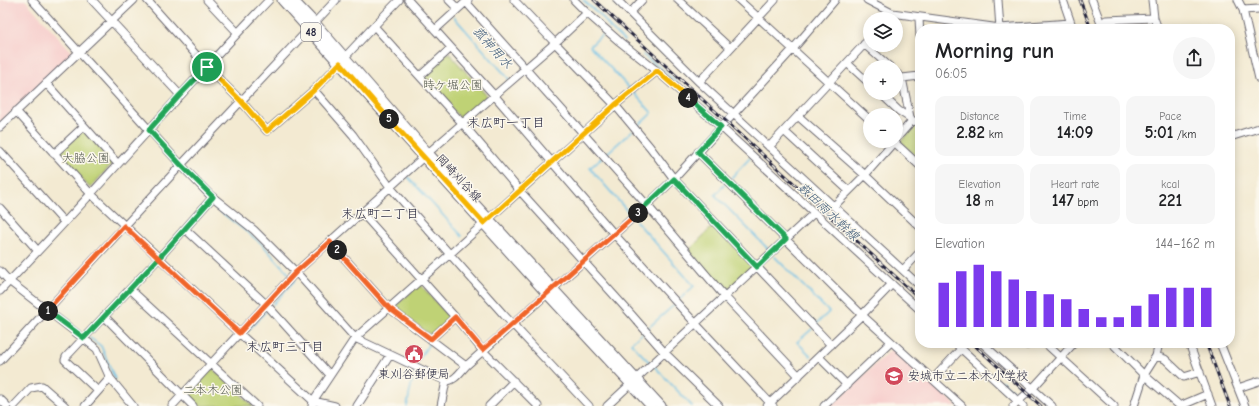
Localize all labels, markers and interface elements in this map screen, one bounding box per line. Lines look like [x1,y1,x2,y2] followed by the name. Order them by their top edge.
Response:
[863,12,903,148] map controls
[863,12,903,52] button: layers
[301,23,321,41] road number: 48
[470,23,516,72] water label: 菰神用水
[1173,37,1215,79] button: share
[935,38,1054,64] text: Morning run
[190,50,224,84] pin
[196,56,218,78] icon: arrive
[863,60,903,100] button: +
[935,66,967,81] text: 06:05
[423,78,483,92] park label: 時ケ堀公園
[678,88,698,108] pin: 4
[685,91,691,104] text: 4
[863,108,903,148] button: −
[379,109,399,129] pin: 5
[960,110,999,123] text: Distance
[1064,110,1086,123] text: Time
[1159,110,1181,123] text: Pace
[386,112,392,125] text: 5
[467,115,545,130] district label: 末広町一丁目
[956,123,985,142] text: 2.82
[1057,123,1093,142] text: 14:09
[1144,123,1173,142] text: 5:01
[985,128,1003,141] text: km
[1173,128,1196,141] text: /km
[62,151,110,165] park label: 大脇公園
[433,151,485,205] street label: 岡崎刈谷線
[959,178,1001,191] text: Elevation
[1051,178,1099,191] text: Heart rate
[1161,178,1180,191] text: kcal
[795,179,863,244] water label: 薮田雨水幹線
[966,191,981,210] text: 18
[1052,191,1074,210] text: 147
[1159,191,1182,210] text: 221
[981,196,994,209] text: m
[1074,196,1098,209] text: bpm
[628,203,648,223] pin: 3
[341,206,419,221] district label: 末広町二丁目
[635,206,641,219] text: 3
[935,236,985,251] text: Elevation
[1155,236,1215,251] text: 144–162 m
[327,240,347,260] pin: 2
[334,243,340,256] text: 2
[38,301,58,321] pin: 1
[46,304,50,317] text: 1
[246,339,324,354] district label: 末広町三丁目
[403,343,425,365] public building icon: 東刈谷郵便局
[883,365,905,387] school or university icon: 安城市立二本木小学校
[378,367,450,381] place label: 東刈谷郵便局
[908,369,1028,383] place label: 安城市立二本木小学校
[183,383,243,397] park label: 二本木公園

